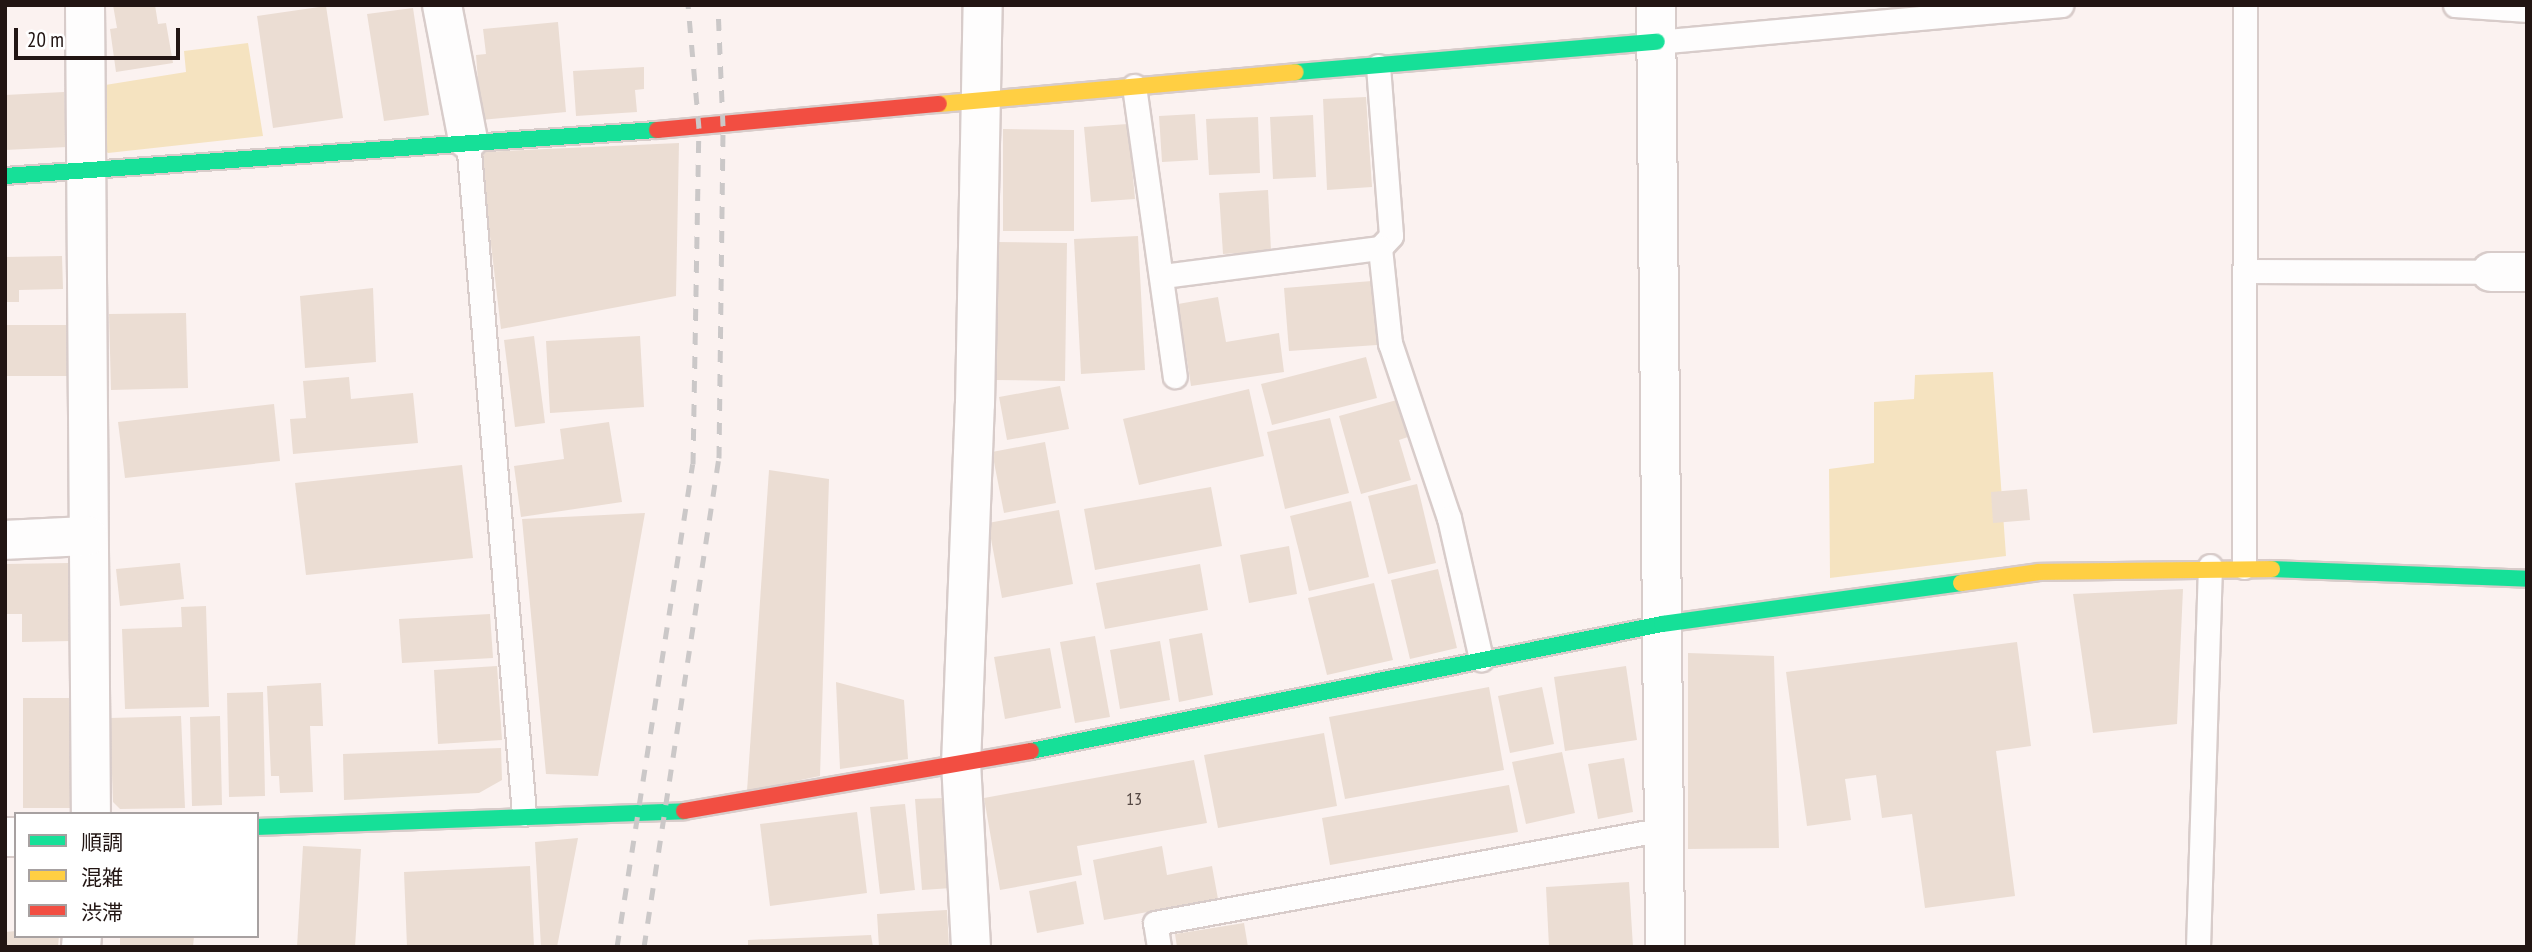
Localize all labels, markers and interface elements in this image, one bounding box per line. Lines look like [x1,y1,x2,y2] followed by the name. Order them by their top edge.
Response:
[18,14,184,58] scale bar
[27,26,64,53] text: 20 m
[1126,788,1142,810] house number: 13
[14,812,259,938] legend
[81,829,123,856] text: 順調
[81,864,123,891] text: 混雑
[81,899,123,926] text: 渋滞

